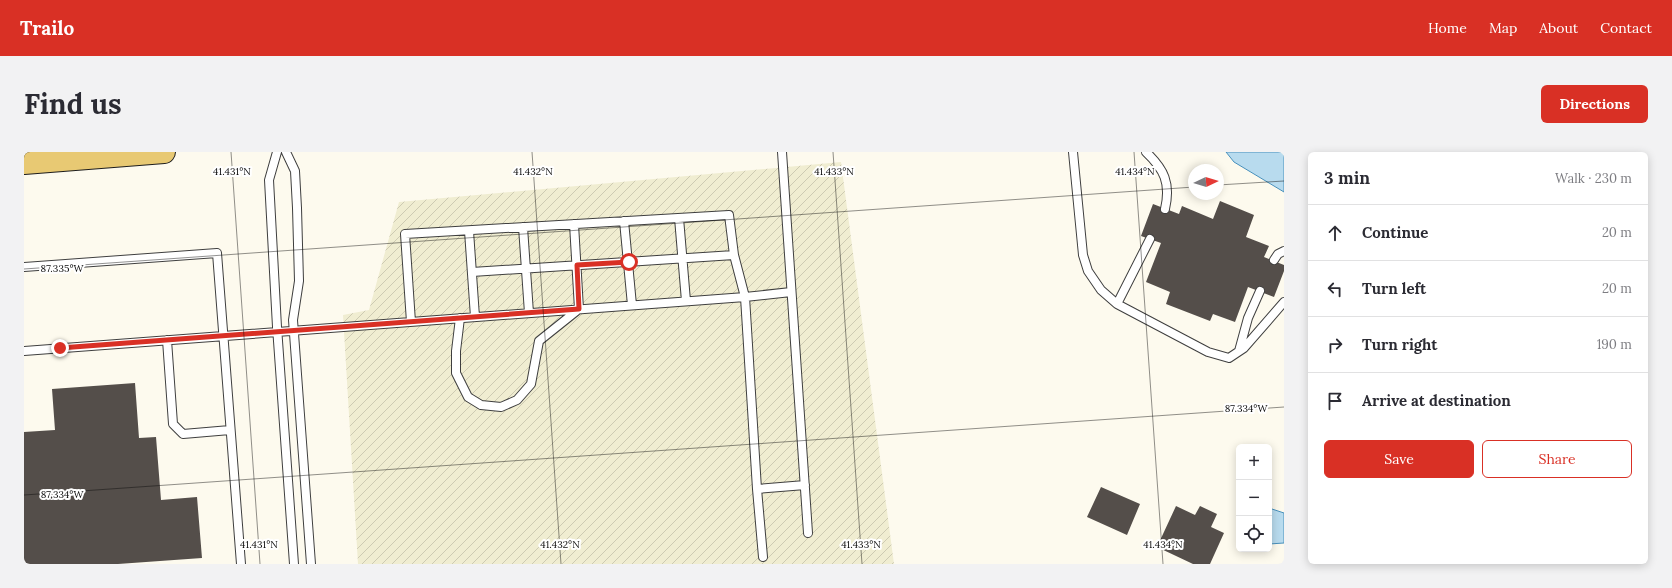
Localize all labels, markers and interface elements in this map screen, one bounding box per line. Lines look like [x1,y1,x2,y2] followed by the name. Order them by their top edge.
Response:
[20,16,74,40] text: Trailo
[1428,19,1467,37] text: Home
[1489,19,1517,37] text: Map
[1539,19,1578,37] text: About
[1600,19,1652,37] text: Contact
[1541,85,1648,123] button: Directions
[24,86,122,122] text: Find us
[1188,164,1224,200] north arrow
[213,165,251,178] text: 41.431°N
[513,165,553,178] text: 41.432°N
[814,165,854,178] text: 41.433°N
[1115,165,1155,178] text: 41.434°N
[1324,167,1370,189] text: 3 min
[1555,170,1632,187] text: Walk · 230 m
[1324,222,1346,244] icon: ahead
[1362,223,1428,242] text: Continue
[1602,224,1632,241] text: 20 m
[620,253,638,271] route start
[41,262,84,275] text: 87.335°W
[1324,278,1346,300] icon: left
[1362,279,1426,298] text: Turn left
[1602,280,1632,297] text: 20 m
[1324,334,1346,356] icon: right
[1362,335,1438,354] text: Turn right
[1597,336,1632,353] text: 190 m
[51,339,69,357] route end
[1324,390,1346,412] icon: arrive
[1362,391,1511,410] text: Arrive at destination
[1225,402,1268,415] text: 87.334°W
[1324,440,1474,478] button: Save
[1482,440,1632,478] button: Share
[1236,444,1272,552] map controls
[1236,444,1272,480] button: +
[1236,480,1272,516] button: −
[41,488,84,501] text: 87.334°W
[1236,516,1272,552] button: locate
[240,538,278,551] text: 41.431°N
[540,538,580,551] text: 41.432°N
[841,538,881,551] text: 41.433°N
[1143,538,1183,551] text: 41.434°N

